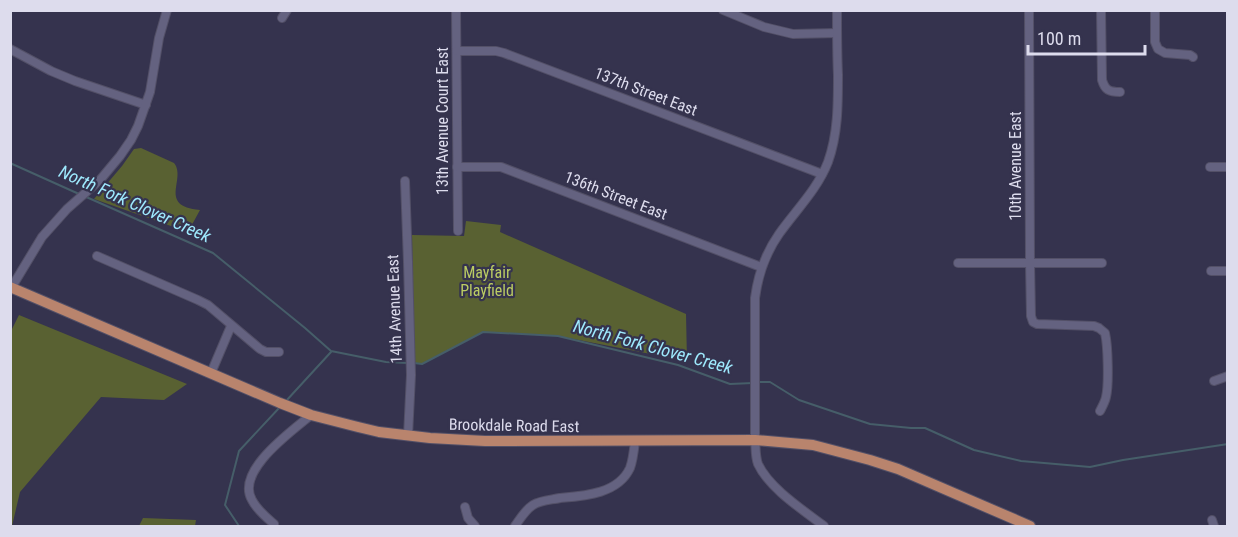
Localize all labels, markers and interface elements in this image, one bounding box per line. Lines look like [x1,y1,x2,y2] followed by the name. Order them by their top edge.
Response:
[1028,18,1145,56] scale bar
[1037,28,1081,49] text: 100 m
[433,47,452,195] street label: 13th Avenue Court East
[592,63,700,120] street label: 137th Street East
[1006,111,1025,221] street label: 10th Avenue East
[56,161,215,247] water label: North Fork Clover Creek
[562,167,670,224] street label: 136th Street East
[383,254,406,364] street label: 14th Avenue East
[460,263,514,300] park label: Mayfair Playfield
[571,315,736,378] water label: North Fork Clover Creek
[449,415,580,436] street label: Brookdale Road East

